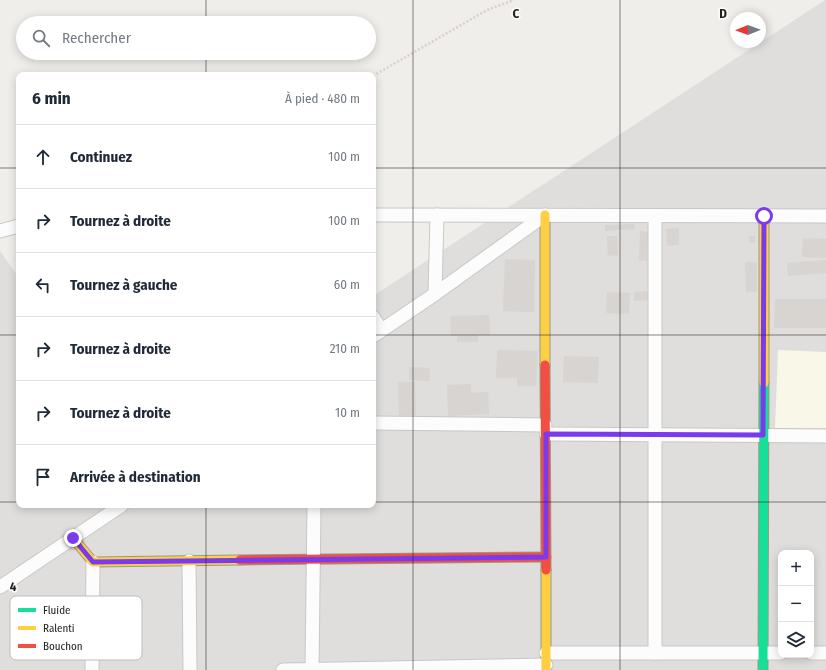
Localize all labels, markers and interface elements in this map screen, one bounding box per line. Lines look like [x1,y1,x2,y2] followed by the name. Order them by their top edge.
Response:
[513,6,520,21] text: C
[719,6,727,21] text: D
[730,12,766,48] north arrow
[16,16,376,60] search box
[30,27,52,49] icon: search
[62,29,131,47] text: Rechercher
[32,88,71,109] text: 6 min
[285,91,360,106] text: À pied · 480 m
[32,146,54,168] icon: ahead
[70,148,132,166] text: Continuez
[328,149,360,164] text: 100 m
[755,207,773,225] route start
[32,210,54,232] icon: right
[70,212,171,230] text: Tournez à droite
[328,213,360,228] text: 100 m
[32,274,54,296] icon: left
[70,276,177,294] text: Tournez à gauche
[334,277,360,292] text: 60 m
[32,338,54,360] icon: right
[70,340,171,358] text: Tournez à droite
[330,341,360,356] text: 210 m
[32,402,54,424] icon: right
[70,404,171,422] text: Tournez à droite
[335,405,360,420] text: 10 m
[32,466,54,488] icon: arrive
[70,468,201,486] text: Arrivée à destination
[64,529,82,547] route end
[778,550,814,658] map controls
[778,550,814,586] button: +
[10,579,17,594] text: 4
[778,586,814,622] button: −
[10,596,142,660] legend
[43,604,70,617] text: Fluide
[43,622,75,635] text: Ralenti
[778,622,814,658] button: layers
[43,640,83,653] text: Bouchon

